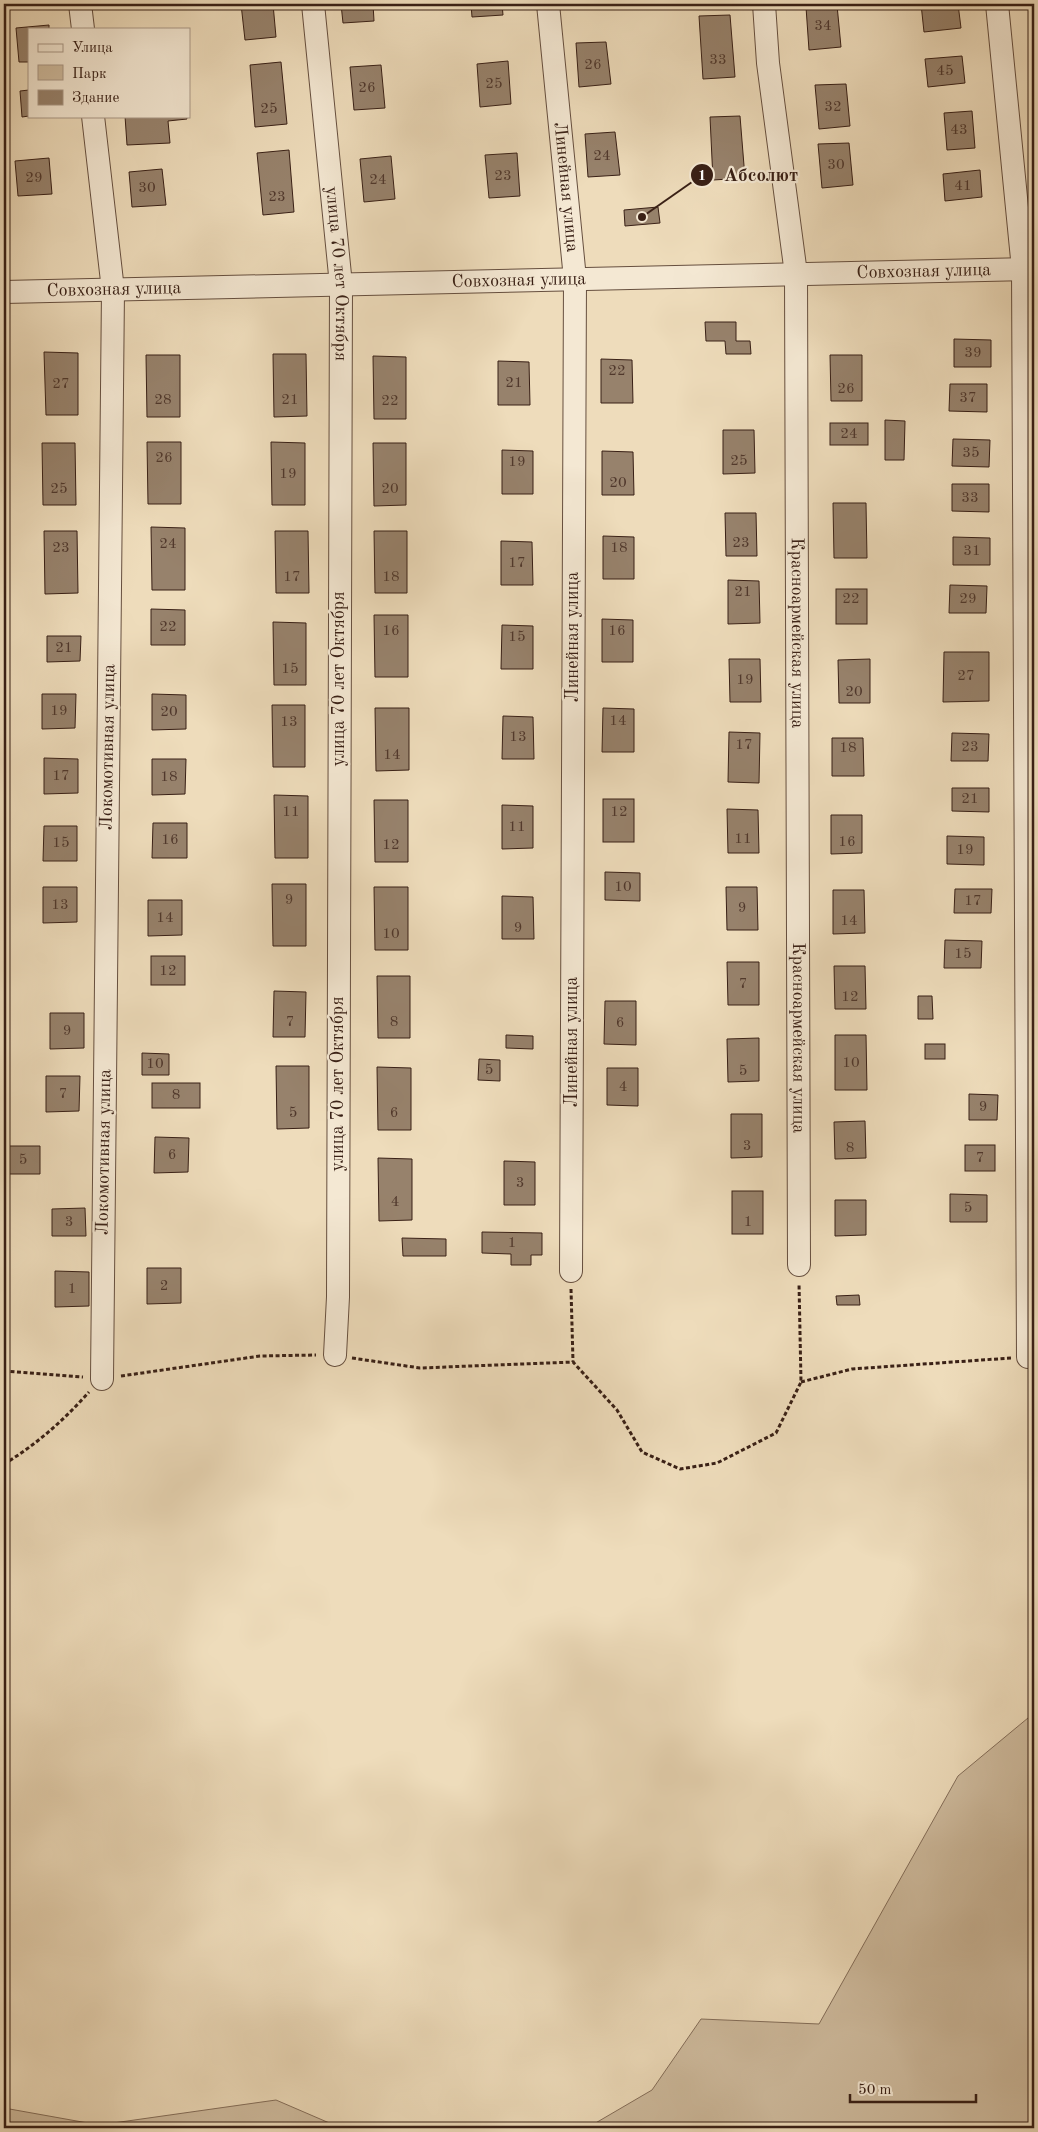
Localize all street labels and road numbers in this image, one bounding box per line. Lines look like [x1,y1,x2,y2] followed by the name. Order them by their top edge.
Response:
[551,121,581,253] street label: Линейная улица
[322,186,350,361] street label: улица 70 лет Октября
[856,261,991,282] street label: Совхозная улица
[451,270,586,291] street label: Совхозная улица
[46,279,182,300] street label: Совхозная улица
[788,538,806,729] street label: Красноармейская улица
[564,572,582,702] street label: Линейная улица
[330,592,348,767] street label: улица 70 лет Октября
[98,664,118,830] street label: Локомотивная улица
[789,943,808,1134] street label: Красноармейская улица
[563,977,581,1107] street label: Линейная улица
[329,997,347,1172] street label: улица 70 лет Октября
[94,1069,114,1235] street label: Локомотивная улица

